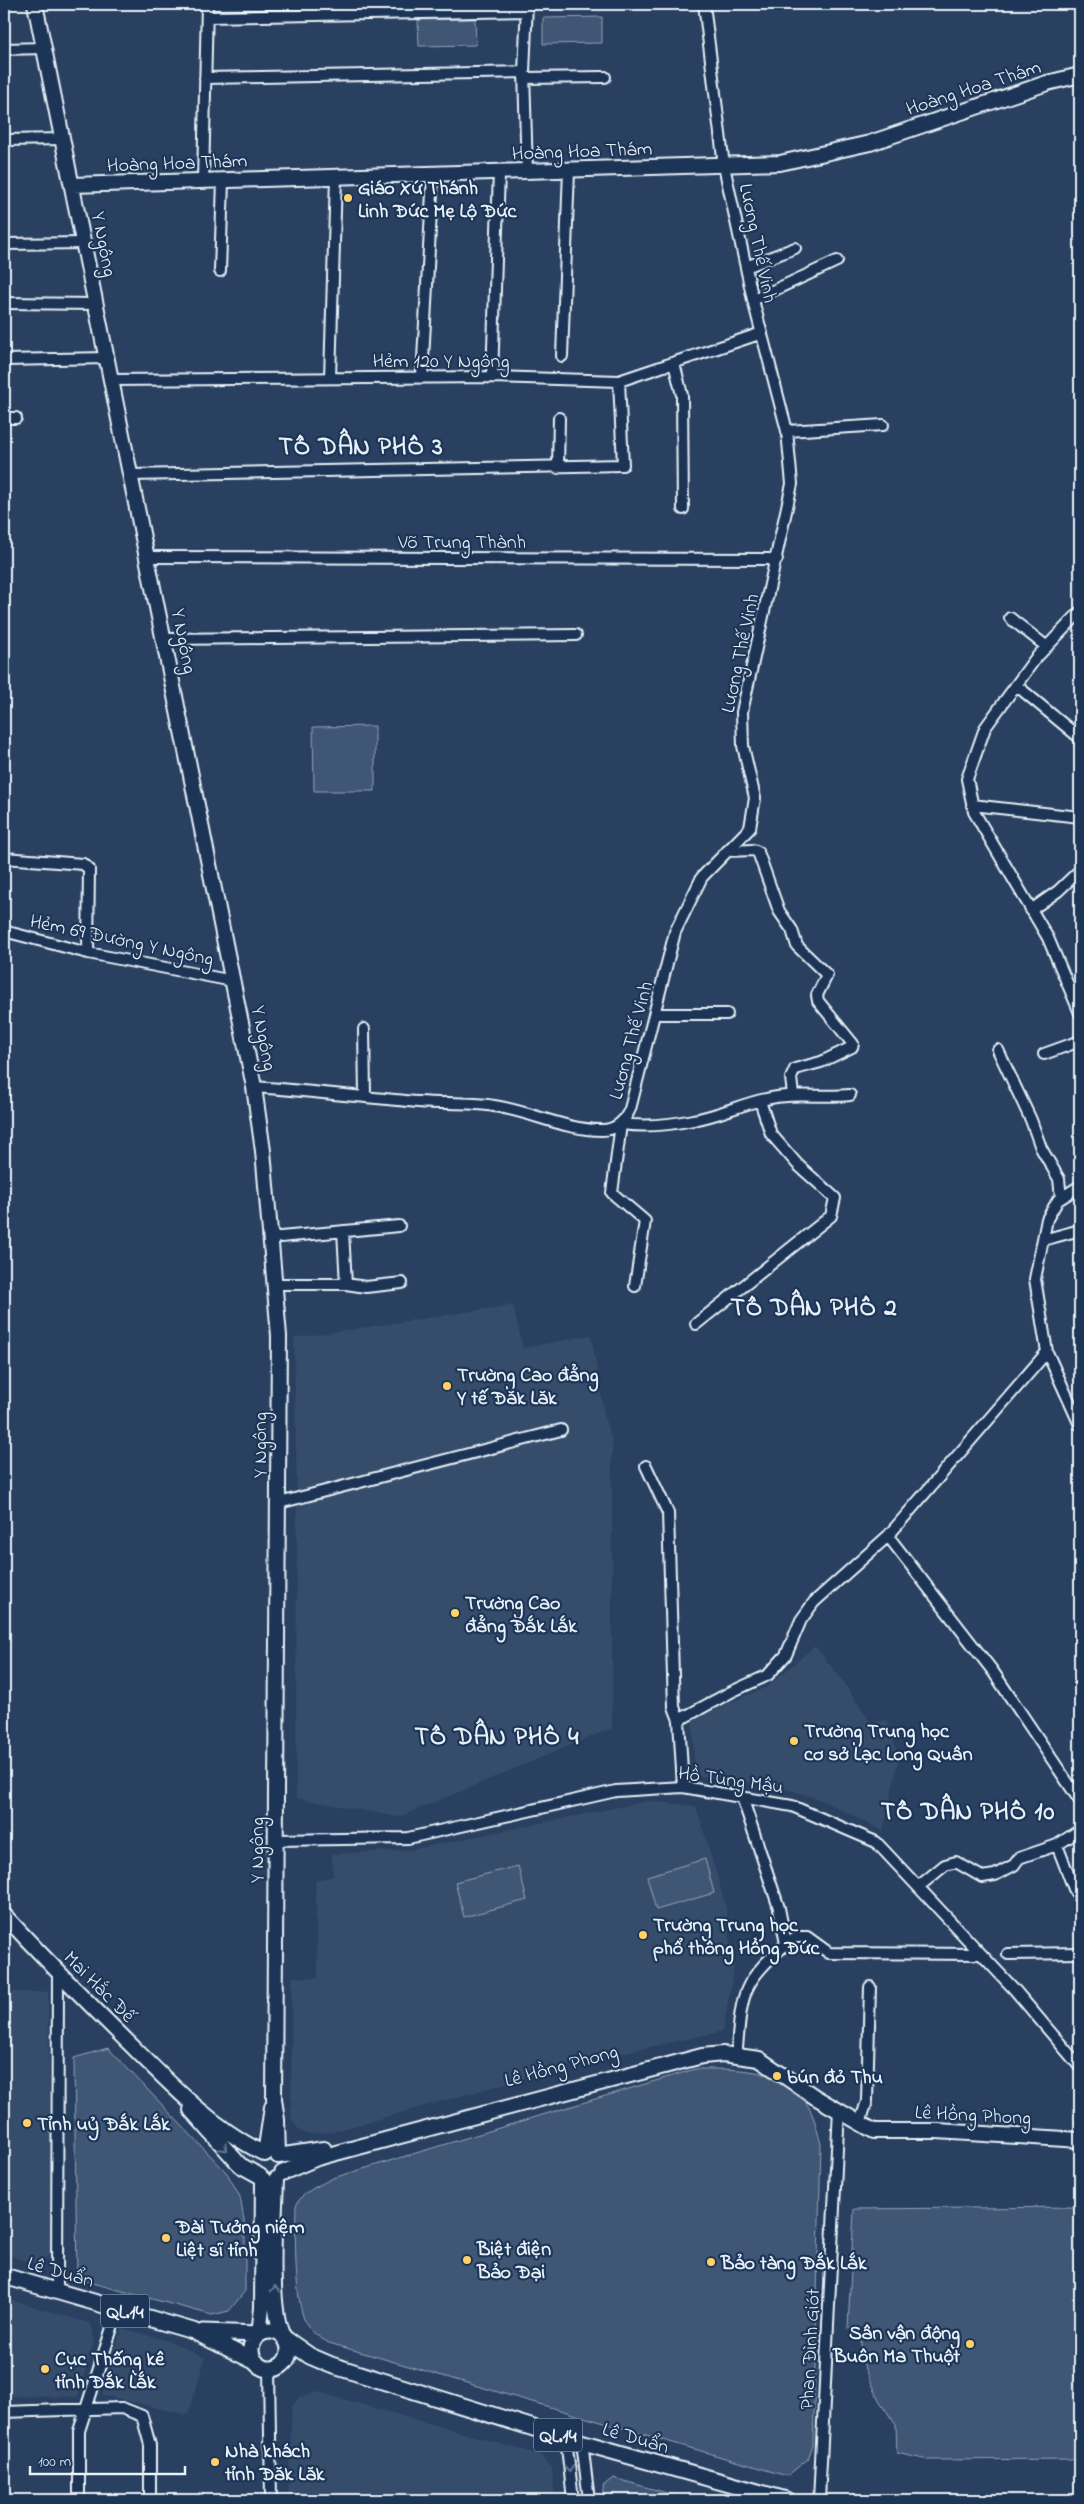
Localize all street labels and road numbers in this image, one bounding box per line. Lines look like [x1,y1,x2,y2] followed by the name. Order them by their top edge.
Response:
[903,54,1045,126] street label: Hoàng Hoa Thám
[511,136,653,170] street label: Hoàng Hoa Thám
[106,148,248,182] street label: Hoàng Hoa Thám
[729,181,783,306] street label: Lương Thế Vinh
[81,209,123,280] street label: Y Ngông
[373,348,509,378] street label: Hẻm 120 Y Ngông
[397,529,526,559] street label: Võ Trung Thành
[715,591,769,716] street label: Lương Thế Vinh
[161,606,203,677] street label: Y Ngông
[27,908,216,976] street label: Hẻm 69 Đường Y Ngông
[603,978,663,1103] street label: Lương Thế Vinh
[241,1003,283,1074] street label: Y Ngông
[247,1412,277,1478] street label: Y Ngông
[676,1760,785,1804] street label: Hồ Tùng Mậu
[244,1817,274,1883] street label: Y Ngông
[56,1945,142,2032] street label: Mai Hắc Đế
[502,2038,622,2097] street label: Lê Hồng Phong
[914,2099,1032,2135] street label: Lê Hồng Phong
[24,2250,97,2297] street label: Lê Duẩn
[794,2287,829,2411] street label: Phan Đình Giót
[101,2294,149,2328] road number: QL.14
[599,2416,672,2463] street label: Lê Duẩn
[534,2418,582,2452] road number: QL.14

